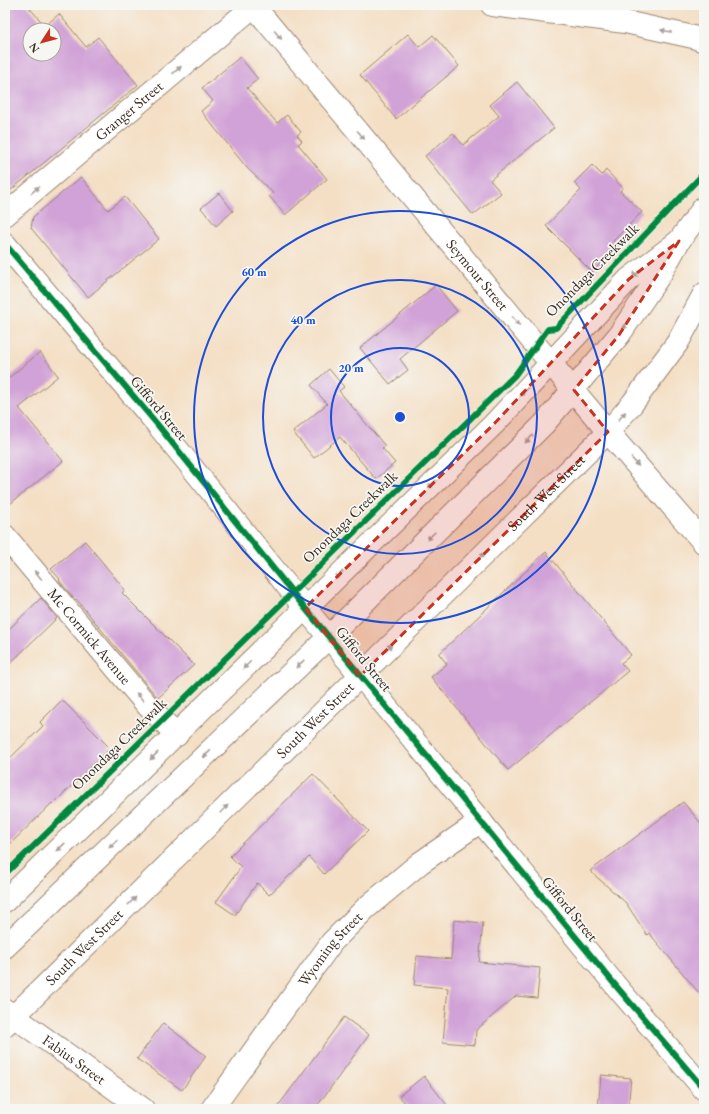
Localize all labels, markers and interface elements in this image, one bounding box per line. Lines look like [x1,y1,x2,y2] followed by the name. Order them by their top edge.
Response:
[22,22,62,62] north arrow
[660,28,672,34] one-way arrow
[273,30,282,40] one-way arrow
[26,40,42,56] text: N
[172,66,183,75] one-way arrow
[91,76,167,145] street label: Granger Street
[356,130,365,140] one-way arrow
[30,185,40,194] one-way arrow
[541,218,643,320] street label: Onondaga Creekwalk
[443,235,513,315] street label: Seymour Street
[241,264,267,280] text: 60 m
[632,269,643,277] one-way arrow
[290,312,316,328] text: 40 m
[511,316,520,326] one-way arrow
[622,320,630,330] one-way arrow
[338,360,364,376] text: 20 m
[127,371,192,444] street label: Gifford Street
[519,387,529,397] one-way arrow
[393,410,407,424] centre of rings
[618,410,627,421] one-way arrow
[524,434,533,444] one-way arrow
[503,450,589,535] street label: South West Street
[631,457,640,468] one-way arrow
[298,466,402,567] street label: Onondaga Creekwalk
[427,479,437,489] one-way arrow
[426,531,436,541] one-way arrow
[476,552,486,562] one-way arrow
[34,570,43,581] one-way arrow
[334,570,344,580] one-way arrow
[44,584,136,688] street label: Mc Cormick Avenue
[332,622,397,696] street label: Gifford Street
[383,643,393,653] one-way arrow
[296,659,305,668] one-way arrow
[242,660,252,670] one-way arrow
[272,677,358,762] street label: South West Street
[135,691,144,702] one-way arrow
[67,693,171,794] street label: Onondaga Creekwalk
[202,749,212,759] one-way arrow
[149,751,159,761] one-way arrow
[219,805,229,814] one-way arrow
[108,839,118,849] one-way arrow
[56,842,66,852] one-way arrow
[538,872,603,946] street label: Gifford Street
[127,896,137,905] one-way arrow
[41,904,127,989] street label: South West Street
[293,907,366,990] street label: Wyoming Street
[39,1030,110,1088] street label: Fabius Street

